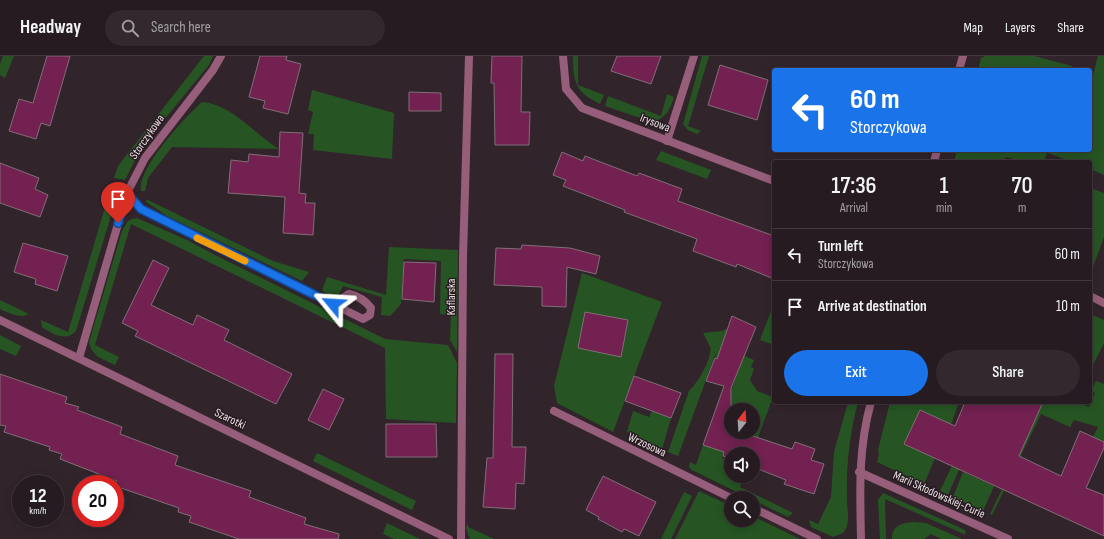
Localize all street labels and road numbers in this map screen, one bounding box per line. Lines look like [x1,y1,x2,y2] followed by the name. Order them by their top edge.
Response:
[638,110,673,136] street label: Irysowa
[126,111,168,162] street label: Storczykowa
[444,278,459,315] street label: Kaflarska
[212,405,248,433] street label: Szarotki
[625,430,669,461] street label: Wrzosowa
[891,468,987,522] street label: Marii Skłodowskiej-Curie

